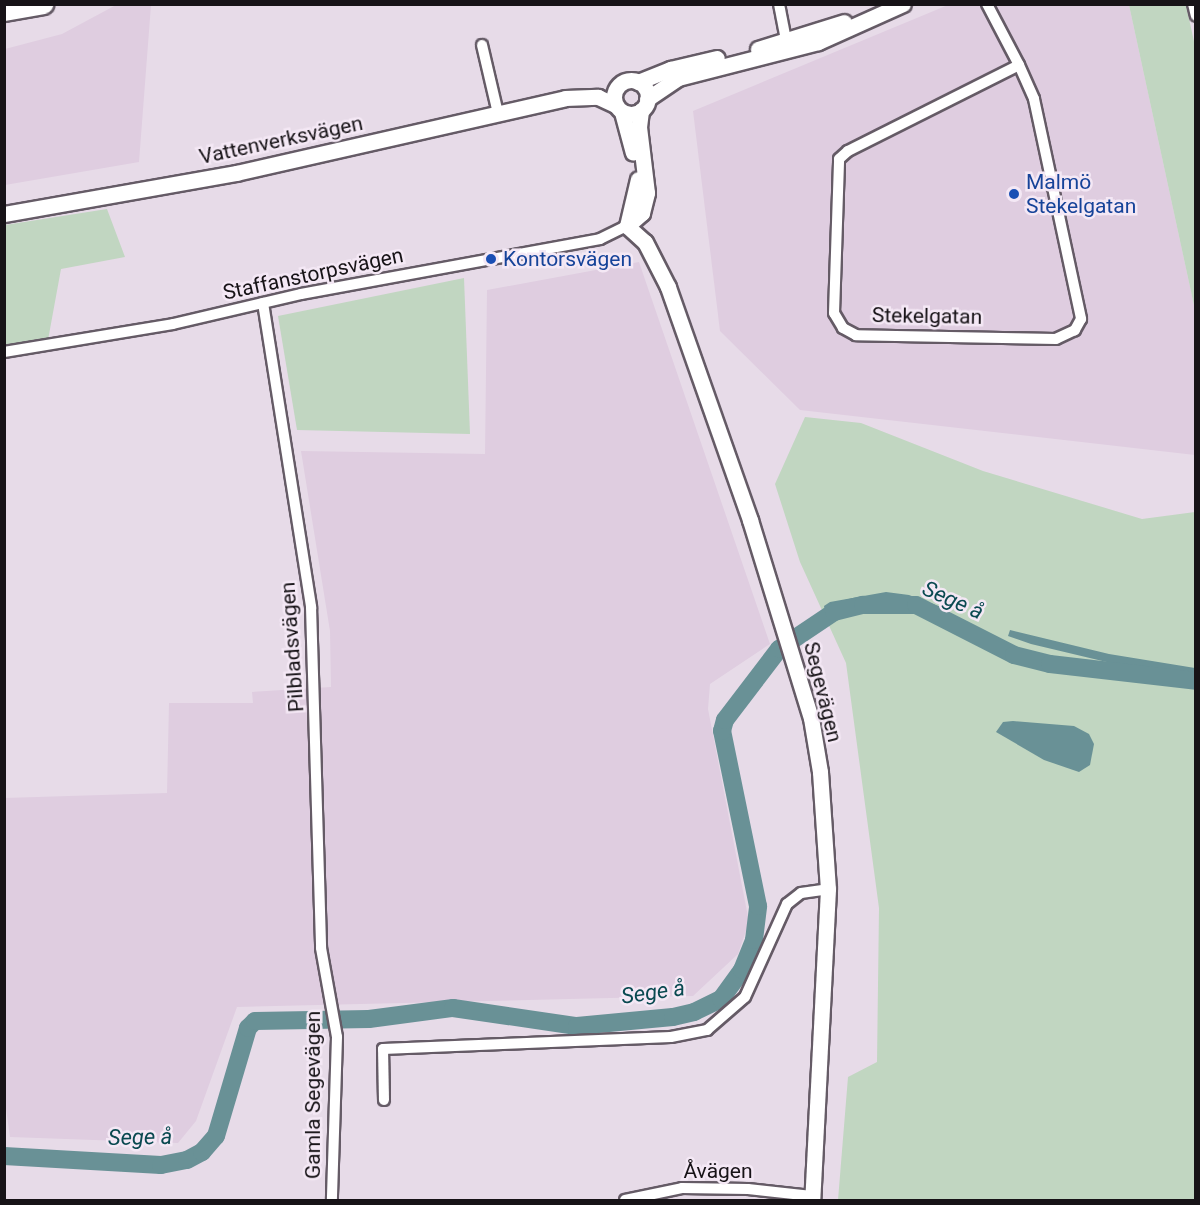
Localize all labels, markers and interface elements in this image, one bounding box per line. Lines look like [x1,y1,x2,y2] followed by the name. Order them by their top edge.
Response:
[197,110,365,170] street label: Vattenverksvägen
[1026,169,1136,219] place label: Malmö Stekelgatan
[1007,187,1021,201] marker: Malmö Stekelgatan
[221,243,405,305] street label: Staffanstorpsvägen
[503,246,632,272] place label: Kontorsvägen
[484,252,498,266] marker: Kontorsvägen
[872,302,982,330] street label: Stekelgatan
[918,575,988,625] water label: Sege å
[275,581,309,713] street label: Pilbladsvägen
[798,639,848,745] street label: Segevägen
[619,974,687,1010] water label: Sege å
[300,1011,326,1179] street label: Gamla Segevägen
[108,1123,172,1151] water label: Sege å
[683,1158,753,1184] street label: Åvägen

